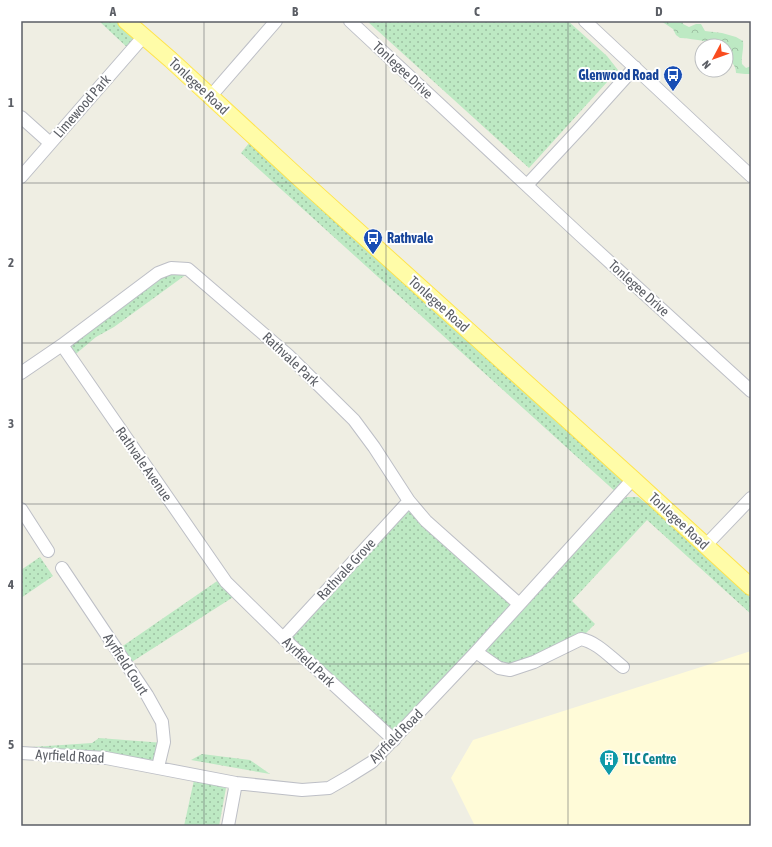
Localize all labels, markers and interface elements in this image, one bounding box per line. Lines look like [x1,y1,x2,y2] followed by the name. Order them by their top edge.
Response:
[109,4,117,19] text: A
[292,4,299,19] text: B
[474,4,480,19] text: C
[655,4,663,19] text: D
[370,38,436,102] street label: Tonlegee Drive
[694,38,734,78] north arrow
[166,54,232,118] street label: Tonlegee Road
[700,58,713,71] text: N
[662,64,684,92] bus stop icon: Glenwood Road
[578,67,659,83] place label: Glenwood Road
[50,71,114,141] street label: Limewood Park
[8,95,14,110] text: 1
[362,227,384,255] bus stop icon: Rathvale
[387,230,433,246] place label: Rathvale
[8,255,14,270] text: 2
[605,257,673,319] street label: Tonlegee Drive
[406,273,472,335] street label: Tonlegee Road
[259,329,323,389] street label: Rathvale Park
[8,416,14,431] text: 3
[112,424,176,504] street label: Rathvale Avenue
[646,489,712,553] street label: Tonlegee Road
[313,535,379,603] street label: Rathvale Grove
[7,577,14,592] text: 4
[100,630,152,698] street label: Ayrfield Court
[280,634,338,690] street label: Ayrfield Park
[366,706,426,766] street label: Ayrfield Road
[8,737,14,752] text: 5
[35,746,105,766] street label: Ayrfield Road
[598,748,620,776] building icon: TLC Centre
[623,751,676,767] place label: TLC Centre

